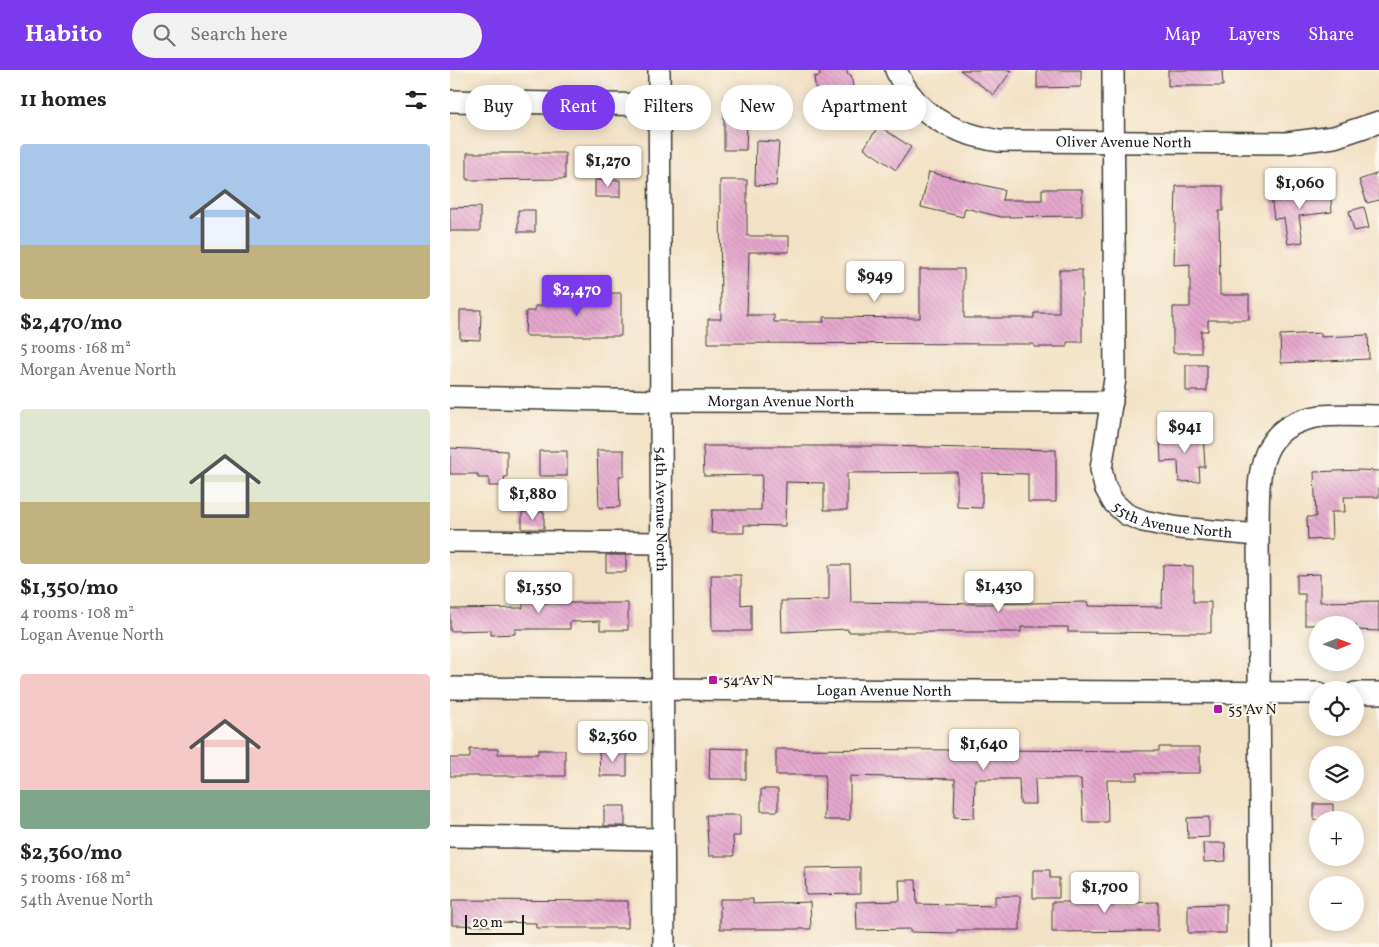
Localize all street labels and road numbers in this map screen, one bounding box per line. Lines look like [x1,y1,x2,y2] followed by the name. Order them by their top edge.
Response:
[1056,132,1192,154] street label: Oliver Avenue North
[707,392,854,413] street label: Morgan Avenue North
[649,446,671,572] street label: 54th Avenue North
[1107,497,1233,545] street label: 55th Avenue North
[816,681,952,703] street label: Logan Avenue North

